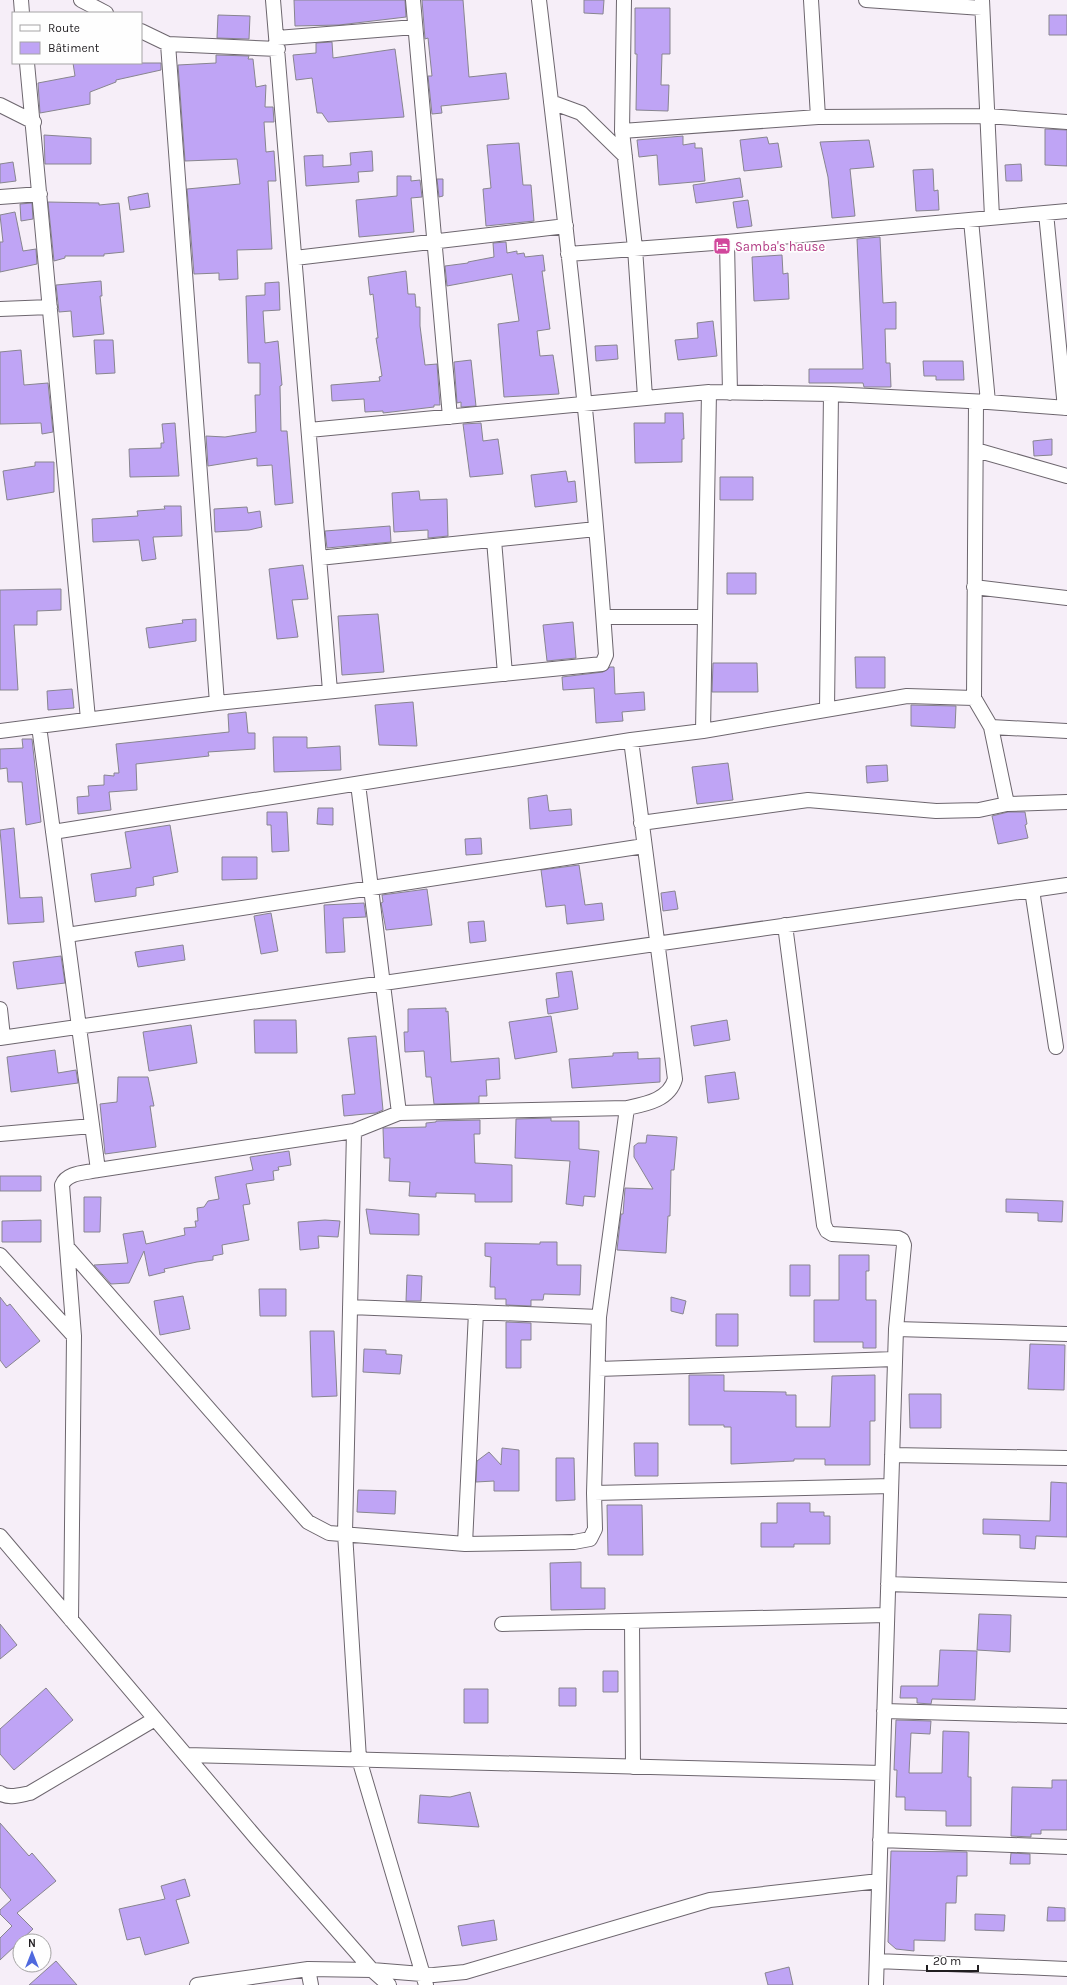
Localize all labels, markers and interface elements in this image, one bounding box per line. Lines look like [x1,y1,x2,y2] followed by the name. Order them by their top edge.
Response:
[12,12,142,64] legend
[48,21,80,35] text: Route
[48,41,100,55] text: Bâtiment
[712,236,732,256] hotel icon: Samba's hause
[735,239,825,254] place label: Samba's hause
[12,1933,52,1973] north arrow
[28,1937,36,1950] text: N
[927,1947,978,1973] scale bar
[933,1954,961,1968] text: 20 m

